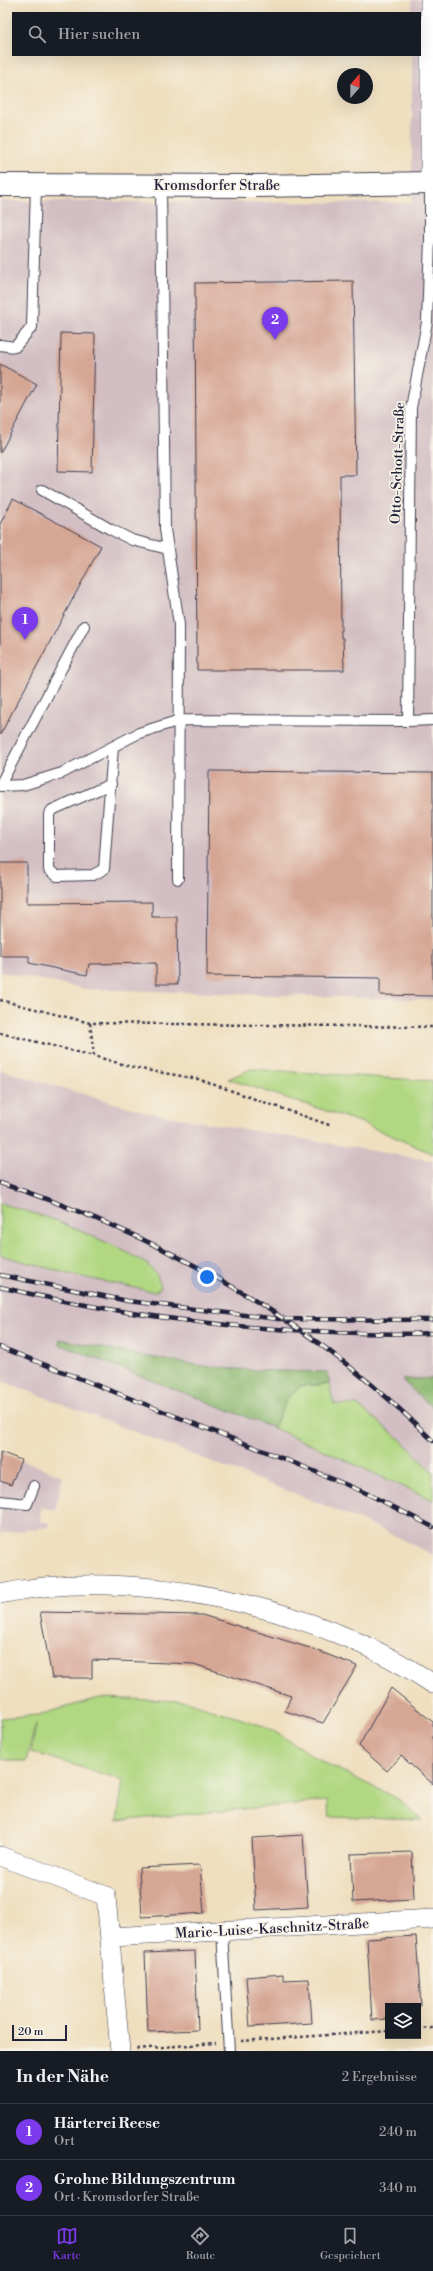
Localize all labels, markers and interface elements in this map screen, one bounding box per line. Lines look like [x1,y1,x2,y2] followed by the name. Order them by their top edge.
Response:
[12,12,421,56] search box
[26,23,48,45] icon: search
[58,25,140,44] text: Hier suchen
[337,68,373,104] north arrow
[154,177,280,195] street label: Kromsdorfer Straße
[262,307,288,340] pin: 2
[387,402,409,524] street label: Otto-Schott-Straße
[12,607,38,640] pin: 1
[197,1267,217,1287] your location
[175,1915,370,1943] street label: Marie-Luise-Kaschnitz-Straße
[385,2003,421,2039] map controls
[385,2003,421,2039] button: layers
[12,2023,67,2042] scale bar
[18,2025,43,2039] text: 20 m
[16,2066,109,2088] text: In der Nähe
[342,2069,417,2085] text: 2 Ergebnisse
[54,2114,160,2133] text: Härterei Reese
[26,2124,32,2140] text: 1
[379,2124,417,2140] text: 240 m
[54,2133,75,2149] text: Ort
[54,2170,235,2189] text: Grohne Bildungszentrum
[25,2180,33,2196] text: 2
[379,2180,417,2196] text: 340 m
[54,2189,200,2205] text: Ort · Kromsdorfer Straße
[52,2225,81,2263] tab: Karte
[186,2225,215,2263] tab: Route
[320,2225,381,2263] tab: Gespeichert

